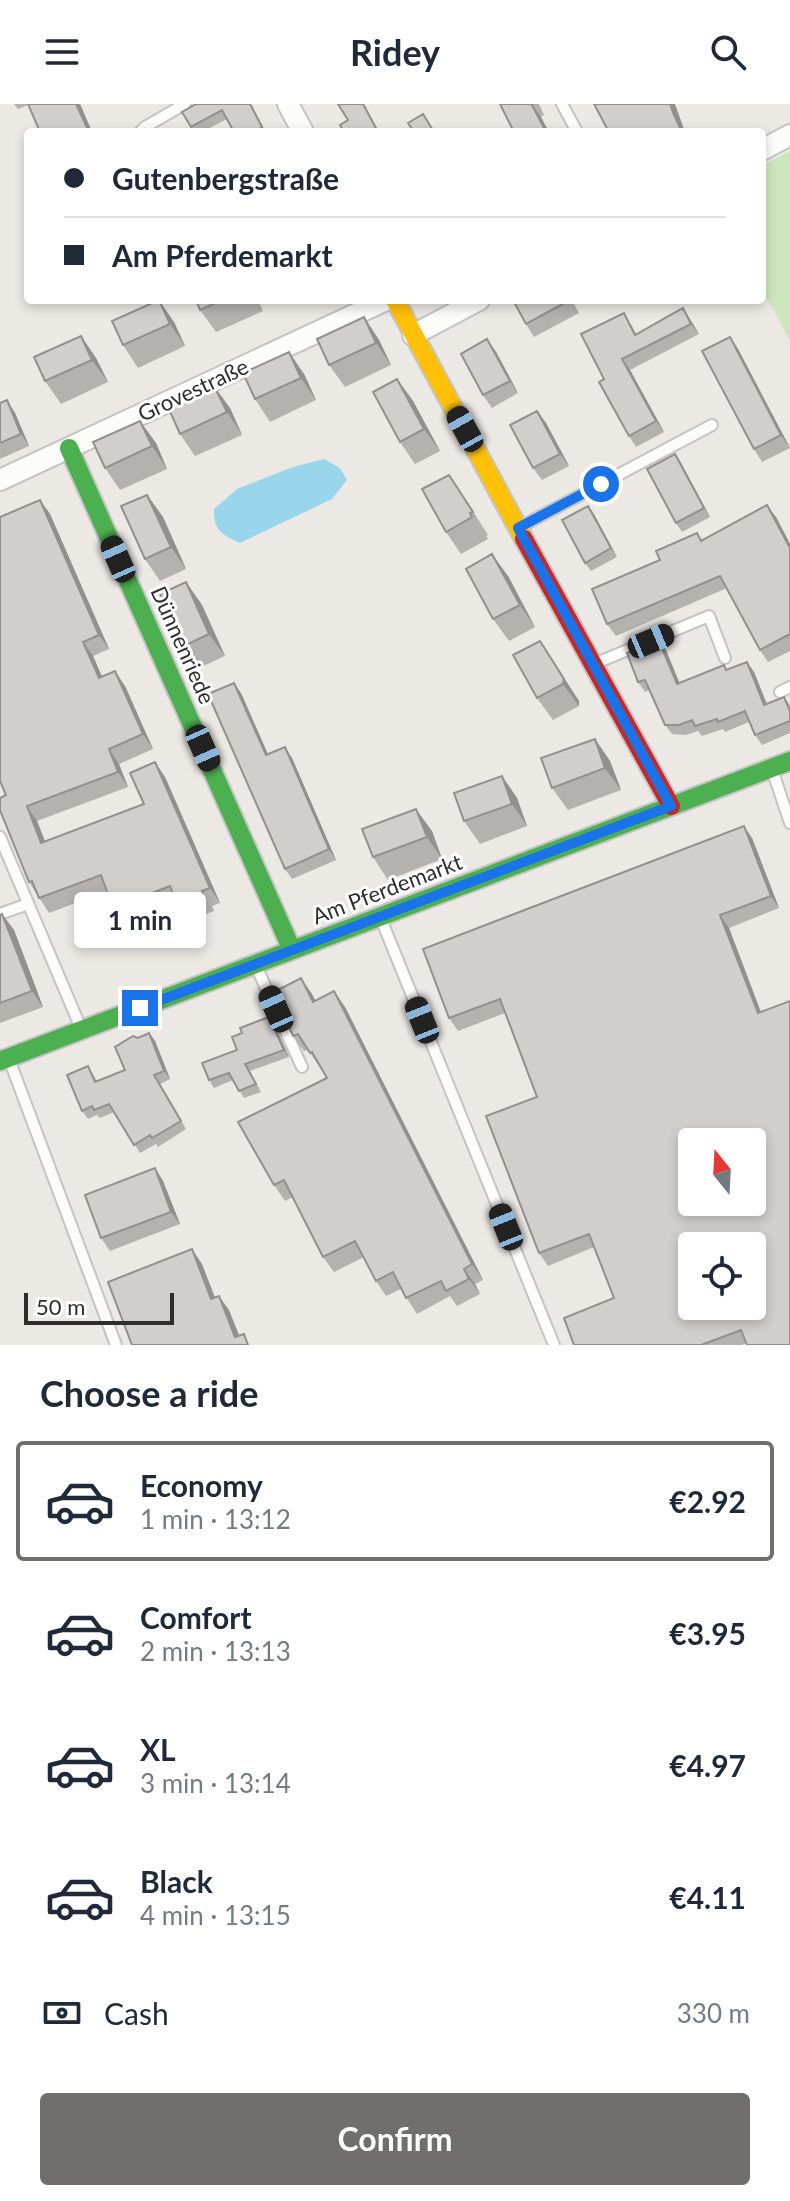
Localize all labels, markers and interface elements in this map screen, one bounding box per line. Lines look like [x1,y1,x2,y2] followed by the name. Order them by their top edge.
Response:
[40,30,84,74] icon: menu
[350,30,440,74] text: Ridey
[706,30,750,74] icon: search
[112,160,339,196] text: Gutenbergstraße
[112,237,333,273] text: Am Pferdemarkt
[133,352,252,427] street label: Grovestraße
[443,402,487,456] car
[583,466,619,502] route start
[97,532,139,586] car
[145,582,221,708] street label: Dünnenriede
[624,621,678,661] car
[182,721,224,775] car
[308,848,466,930] street label: Am Pferdemarkt
[74,892,206,948] callout: 1 min
[108,904,172,936] text: 1 min
[255,982,297,1036] car
[122,990,158,1026] route end
[402,993,442,1047] car
[678,1128,766,1216] north arrow
[678,1128,766,1320] map controls
[486,1200,526,1254] car
[678,1232,766,1320] button: locate
[24,1289,174,1325] scale bar
[36,1293,85,1320] text: 50 m
[40,1371,259,1415] text: Choose a ride
[44,1465,116,1537] icon: car
[140,1467,263,1503] text: Economy
[669,1483,746,1519] text: €2.92
[140,1503,291,1535] text: 1 min · 13:12
[44,1597,116,1669] icon: car
[140,1599,252,1635] text: Comfort
[669,1615,746,1651] text: €3.95
[140,1635,291,1667] text: 2 min · 13:13
[44,1729,116,1801] icon: car
[140,1731,176,1767] text: XL
[669,1747,746,1783] text: €4.97
[140,1767,291,1799] text: 3 min · 13:14
[44,1861,116,1933] icon: car
[140,1863,213,1899] text: Black
[669,1879,746,1915] text: €4.11
[140,1899,291,1931] text: 4 min · 13:15
[40,1991,84,2035] icon: cash
[104,1995,169,2031] text: Cash
[677,1997,750,2029] text: 330 m
[40,2093,750,2185] button: Confirm

